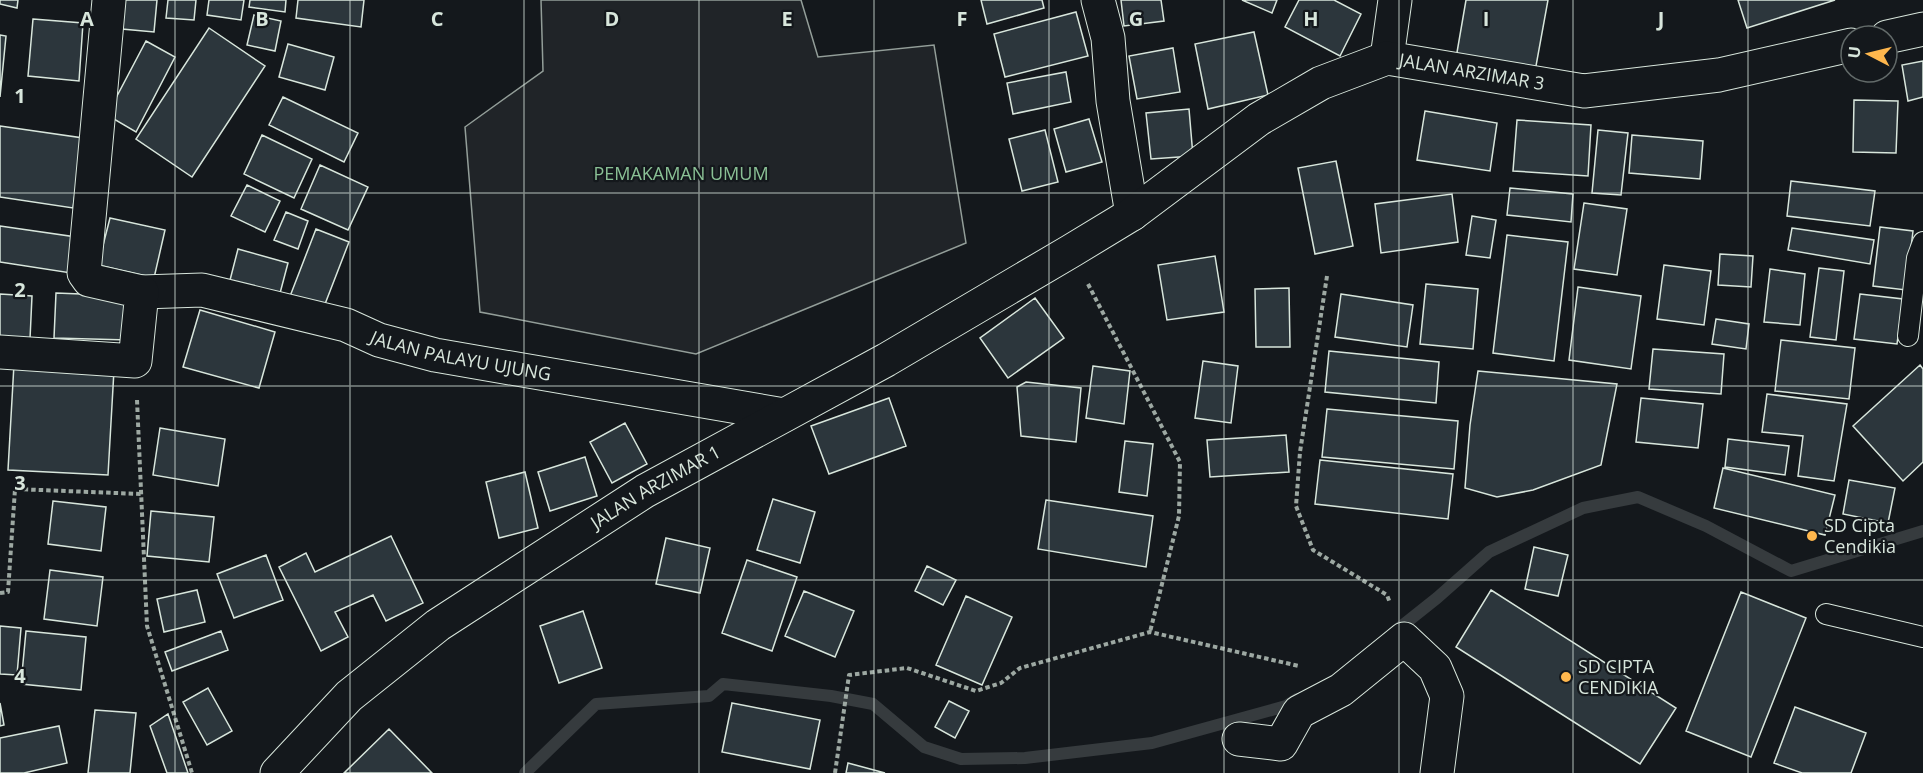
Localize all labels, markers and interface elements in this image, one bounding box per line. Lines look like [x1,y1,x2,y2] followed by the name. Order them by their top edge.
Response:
[80,5,94,32] text: A
[255,5,269,32] text: B
[431,5,444,32] text: C
[605,5,619,32] text: D
[781,5,793,32] text: E
[957,5,967,32] text: F
[1129,5,1143,32] text: G
[1303,5,1319,32] text: H
[1483,5,1489,32] text: I
[1656,5,1664,32] text: J
[1839,24,1899,84] north arrow
[1842,45,1866,60] text: U
[1396,47,1546,95] street label: JALAN ARZIMAR 3
[14,82,26,109] text: 1
[593,161,769,185] park label: PEMAKAMAN UMUM
[14,276,26,303] text: 2
[365,324,553,386] street label: JALAN PALAYU UJUNG
[584,439,725,535] street label: JALAN ARZIMAR 1
[14,469,26,496] text: 3
[1824,513,1896,558] place label: SD Cipta Cendikia
[1805,529,1819,543] marker: SD Cipta Cendikia
[1578,654,1659,699] place label: SD CIPTA CENDIKIA
[14,662,26,689] text: 4
[1559,670,1573,684] marker: SD CIPTA CENDIKIA

